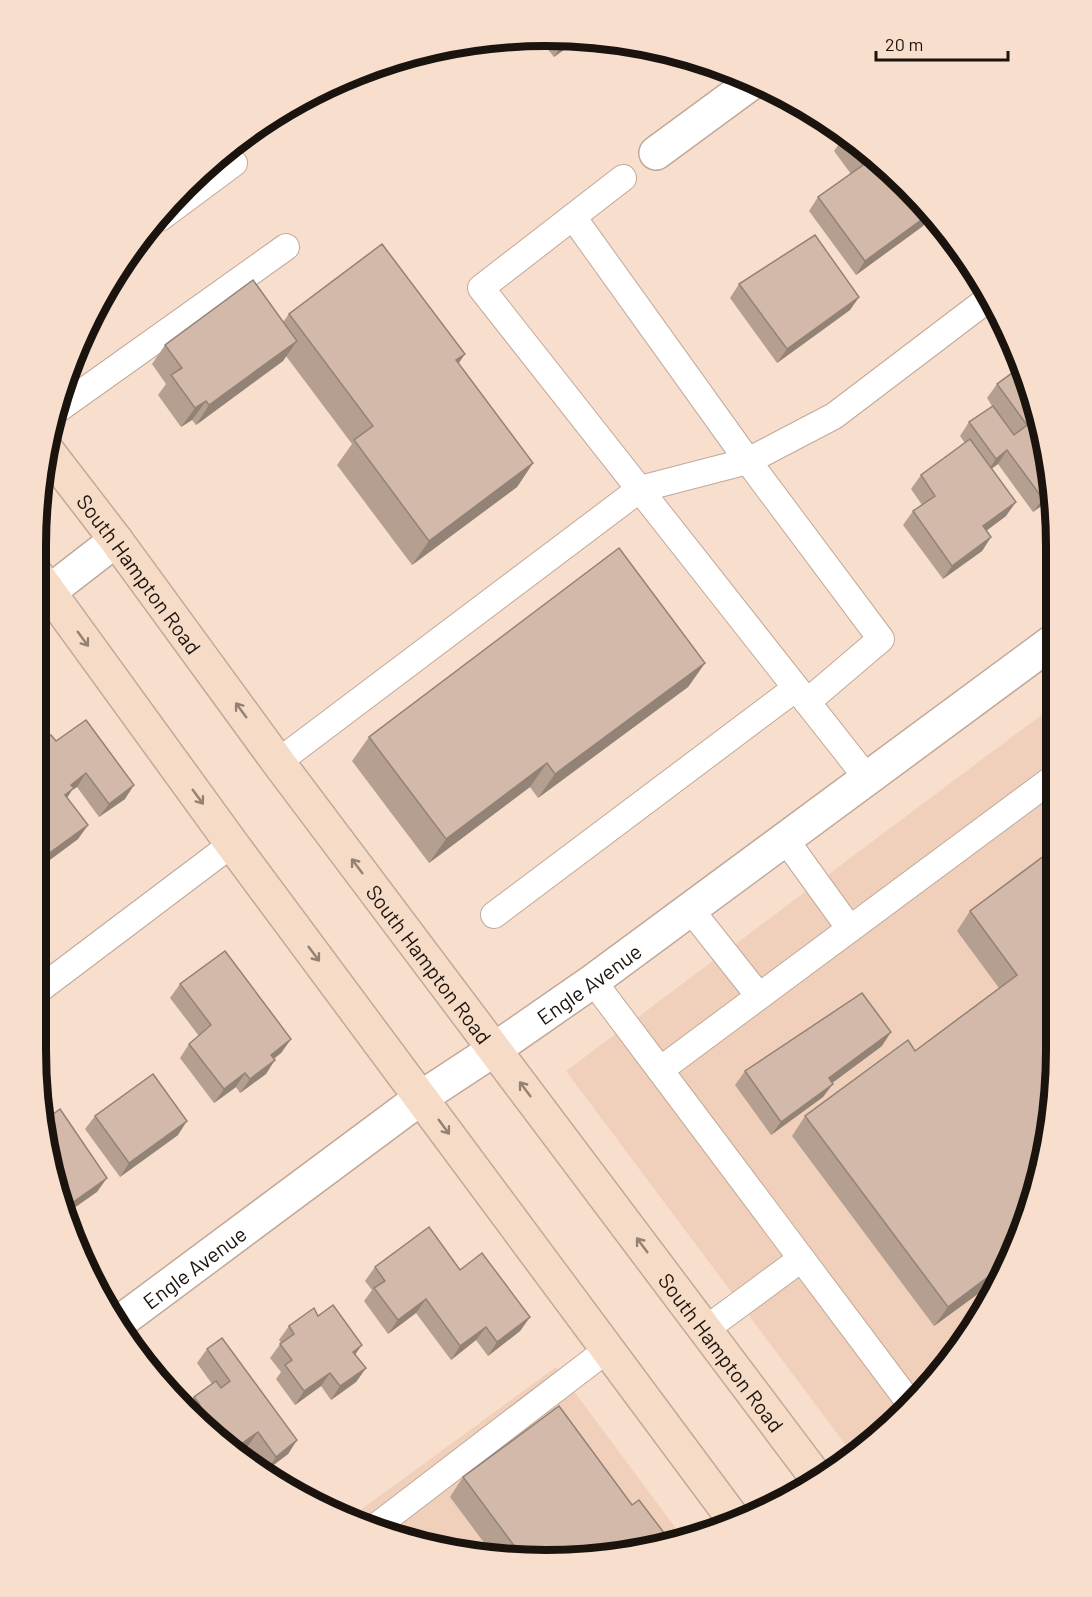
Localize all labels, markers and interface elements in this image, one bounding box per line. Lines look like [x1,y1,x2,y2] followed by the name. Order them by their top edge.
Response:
[876,24,1008,62] scale bar
[885,33,923,55] text: 20 m
[73,489,207,658] street label: South Hampton Road
[77,631,90,647] one-way arrow
[234,703,247,719] one-way arrow
[192,789,204,805] one-way arrow
[351,859,363,875] one-way arrow
[362,879,498,1048] street label: South Hampton Road
[532,937,646,1029] street label: Engle Avenue
[308,945,321,961] one-way arrow
[519,1082,531,1098] one-way arrow
[437,1118,450,1134] one-way arrow
[137,1220,251,1313] street label: Engle Avenue
[636,1237,649,1253] one-way arrow
[654,1268,790,1436] street label: South Hampton Road

